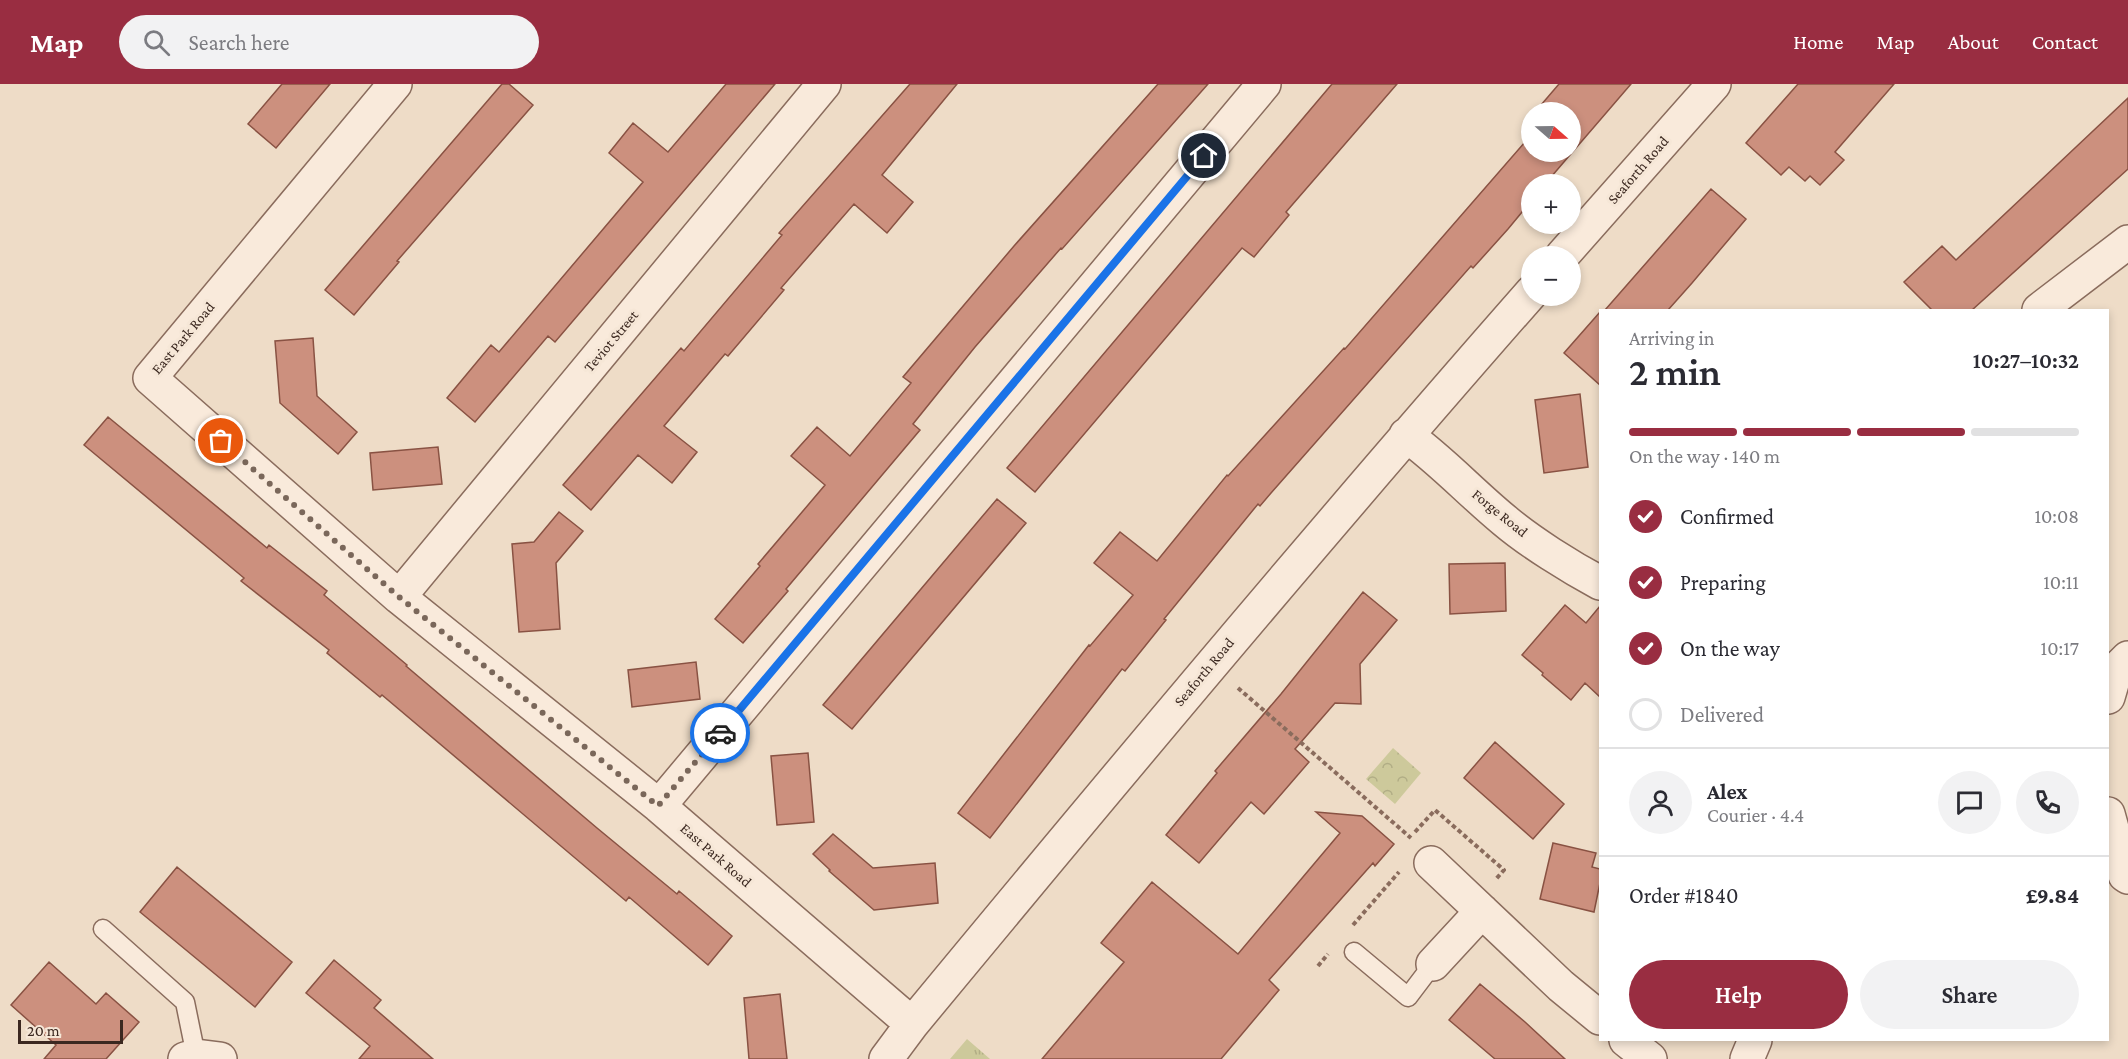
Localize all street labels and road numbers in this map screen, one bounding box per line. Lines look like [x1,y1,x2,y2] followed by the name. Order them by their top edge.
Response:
[1604,133,1672,207] street label: Seaforth Road
[148,299,218,377] street label: East Park Road
[581,306,642,375] street label: Teviot Street
[1468,486,1531,541] street label: Forge Road
[1171,635,1237,709] street label: Seaforth Road
[677,820,755,890] street label: East Park Road

